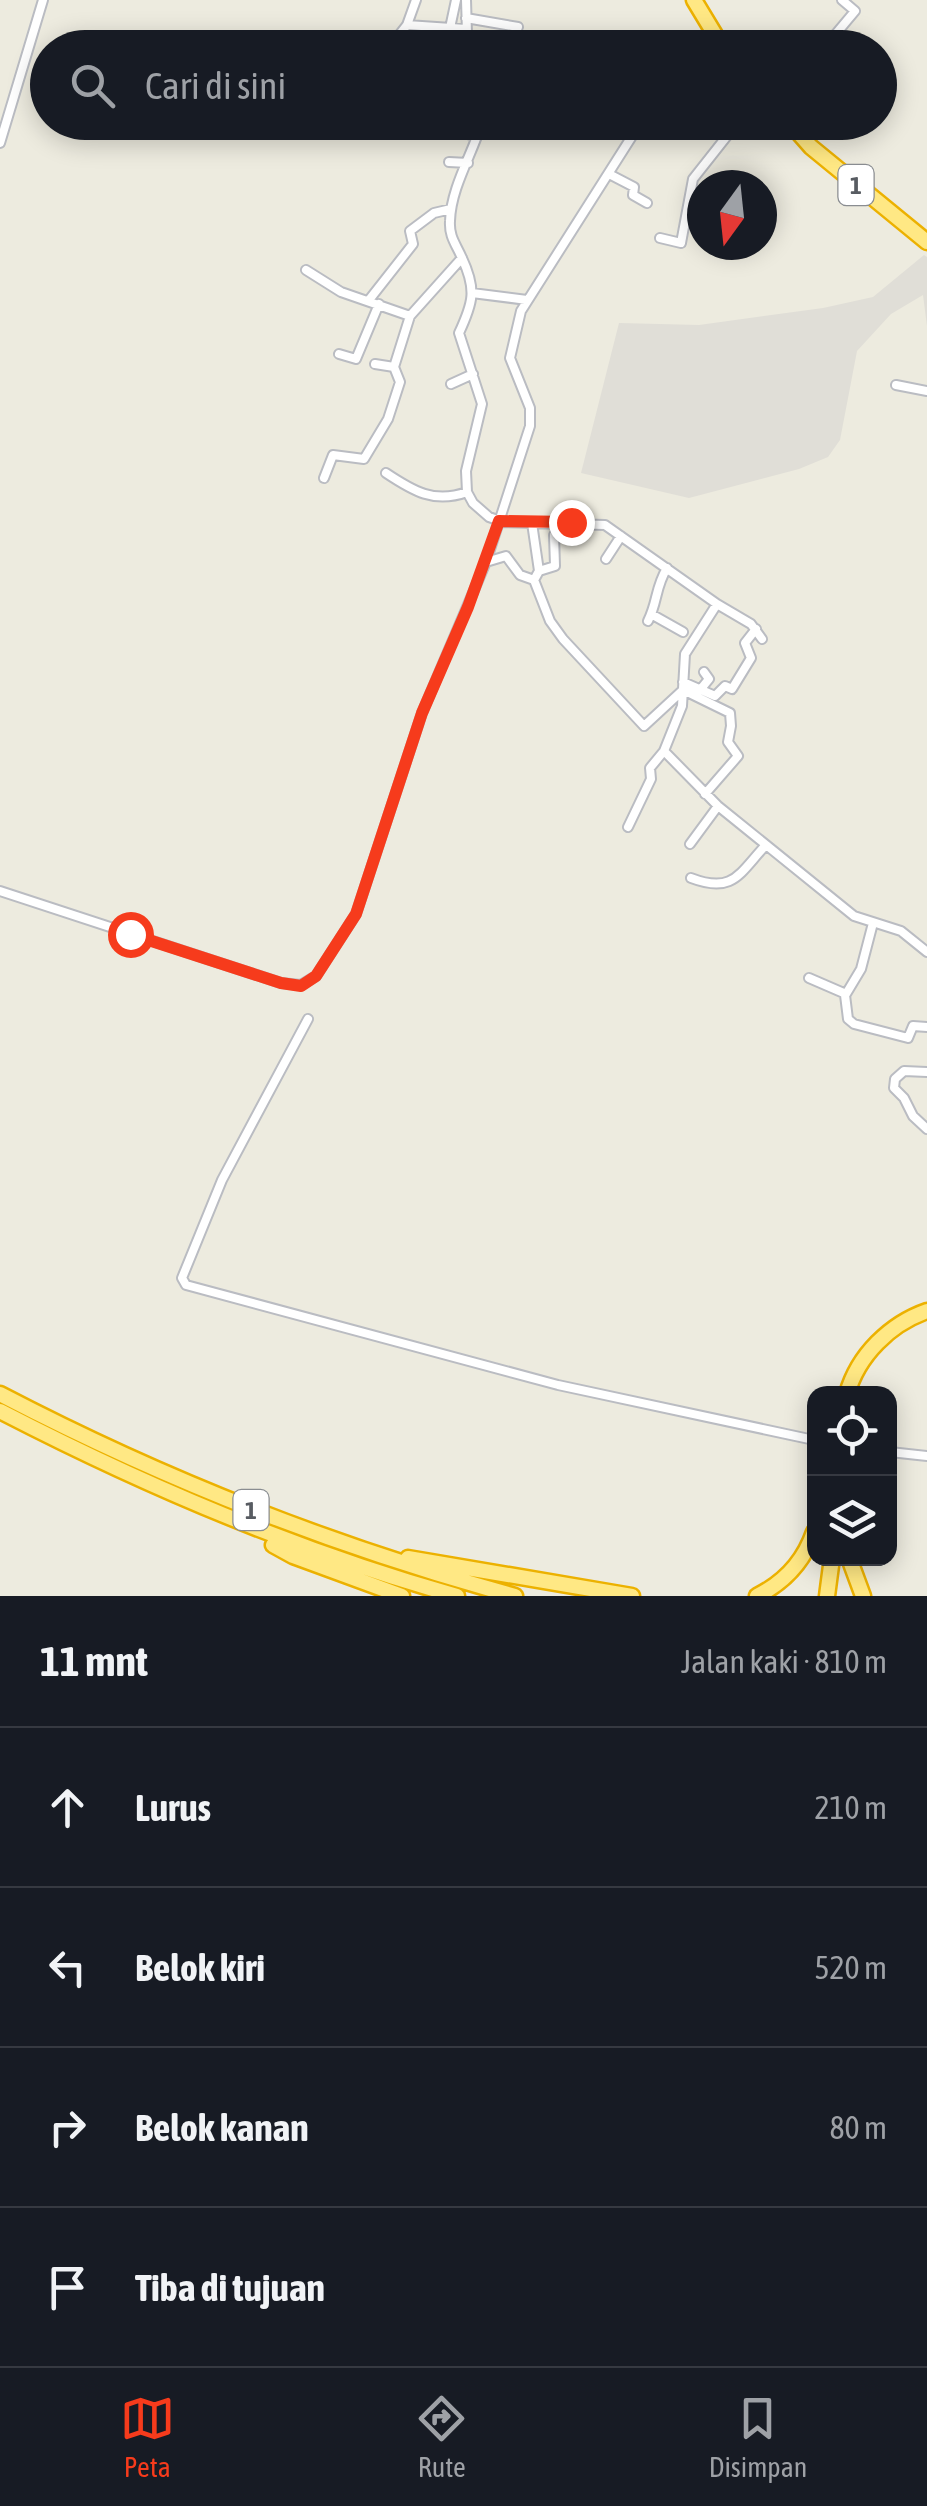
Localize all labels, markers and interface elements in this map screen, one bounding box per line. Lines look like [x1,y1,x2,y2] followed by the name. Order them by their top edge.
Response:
[30,30,897,140] search box
[65,58,120,113] icon: search
[145,64,286,107] text: Cari di sini
[838,165,874,205] road number: 1
[687,170,777,260] north arrow
[549,500,595,546] route end
[108,912,154,958] route start
[807,1386,897,1566] map controls
[807,1386,897,1476] button: locate
[807,1476,897,1566] button: layers
[234,1490,268,1530] road number: 1
[40,1637,148,1685] text: 11 mnt
[681,1643,887,1680] text: Jalan kaki · 810 m
[40,1780,95,1835] icon: ahead
[135,1786,211,1829] text: Lurus
[814,1789,887,1826] text: 210 m
[40,1940,95,1995] icon: left
[135,1946,265,1989] text: Belok kiri
[814,1949,887,1986] text: 520 m
[40,2100,95,2155] icon: right
[135,2106,309,2149] text: Belok kanan
[829,2109,887,2146] text: 80 m
[40,2260,95,2315] icon: arrive
[135,2266,325,2309] text: Tiba di tujuan
[120,2391,175,2483] tab: Peta
[414,2391,469,2483] tab: Rute
[709,2391,807,2483] tab: Disimpan

